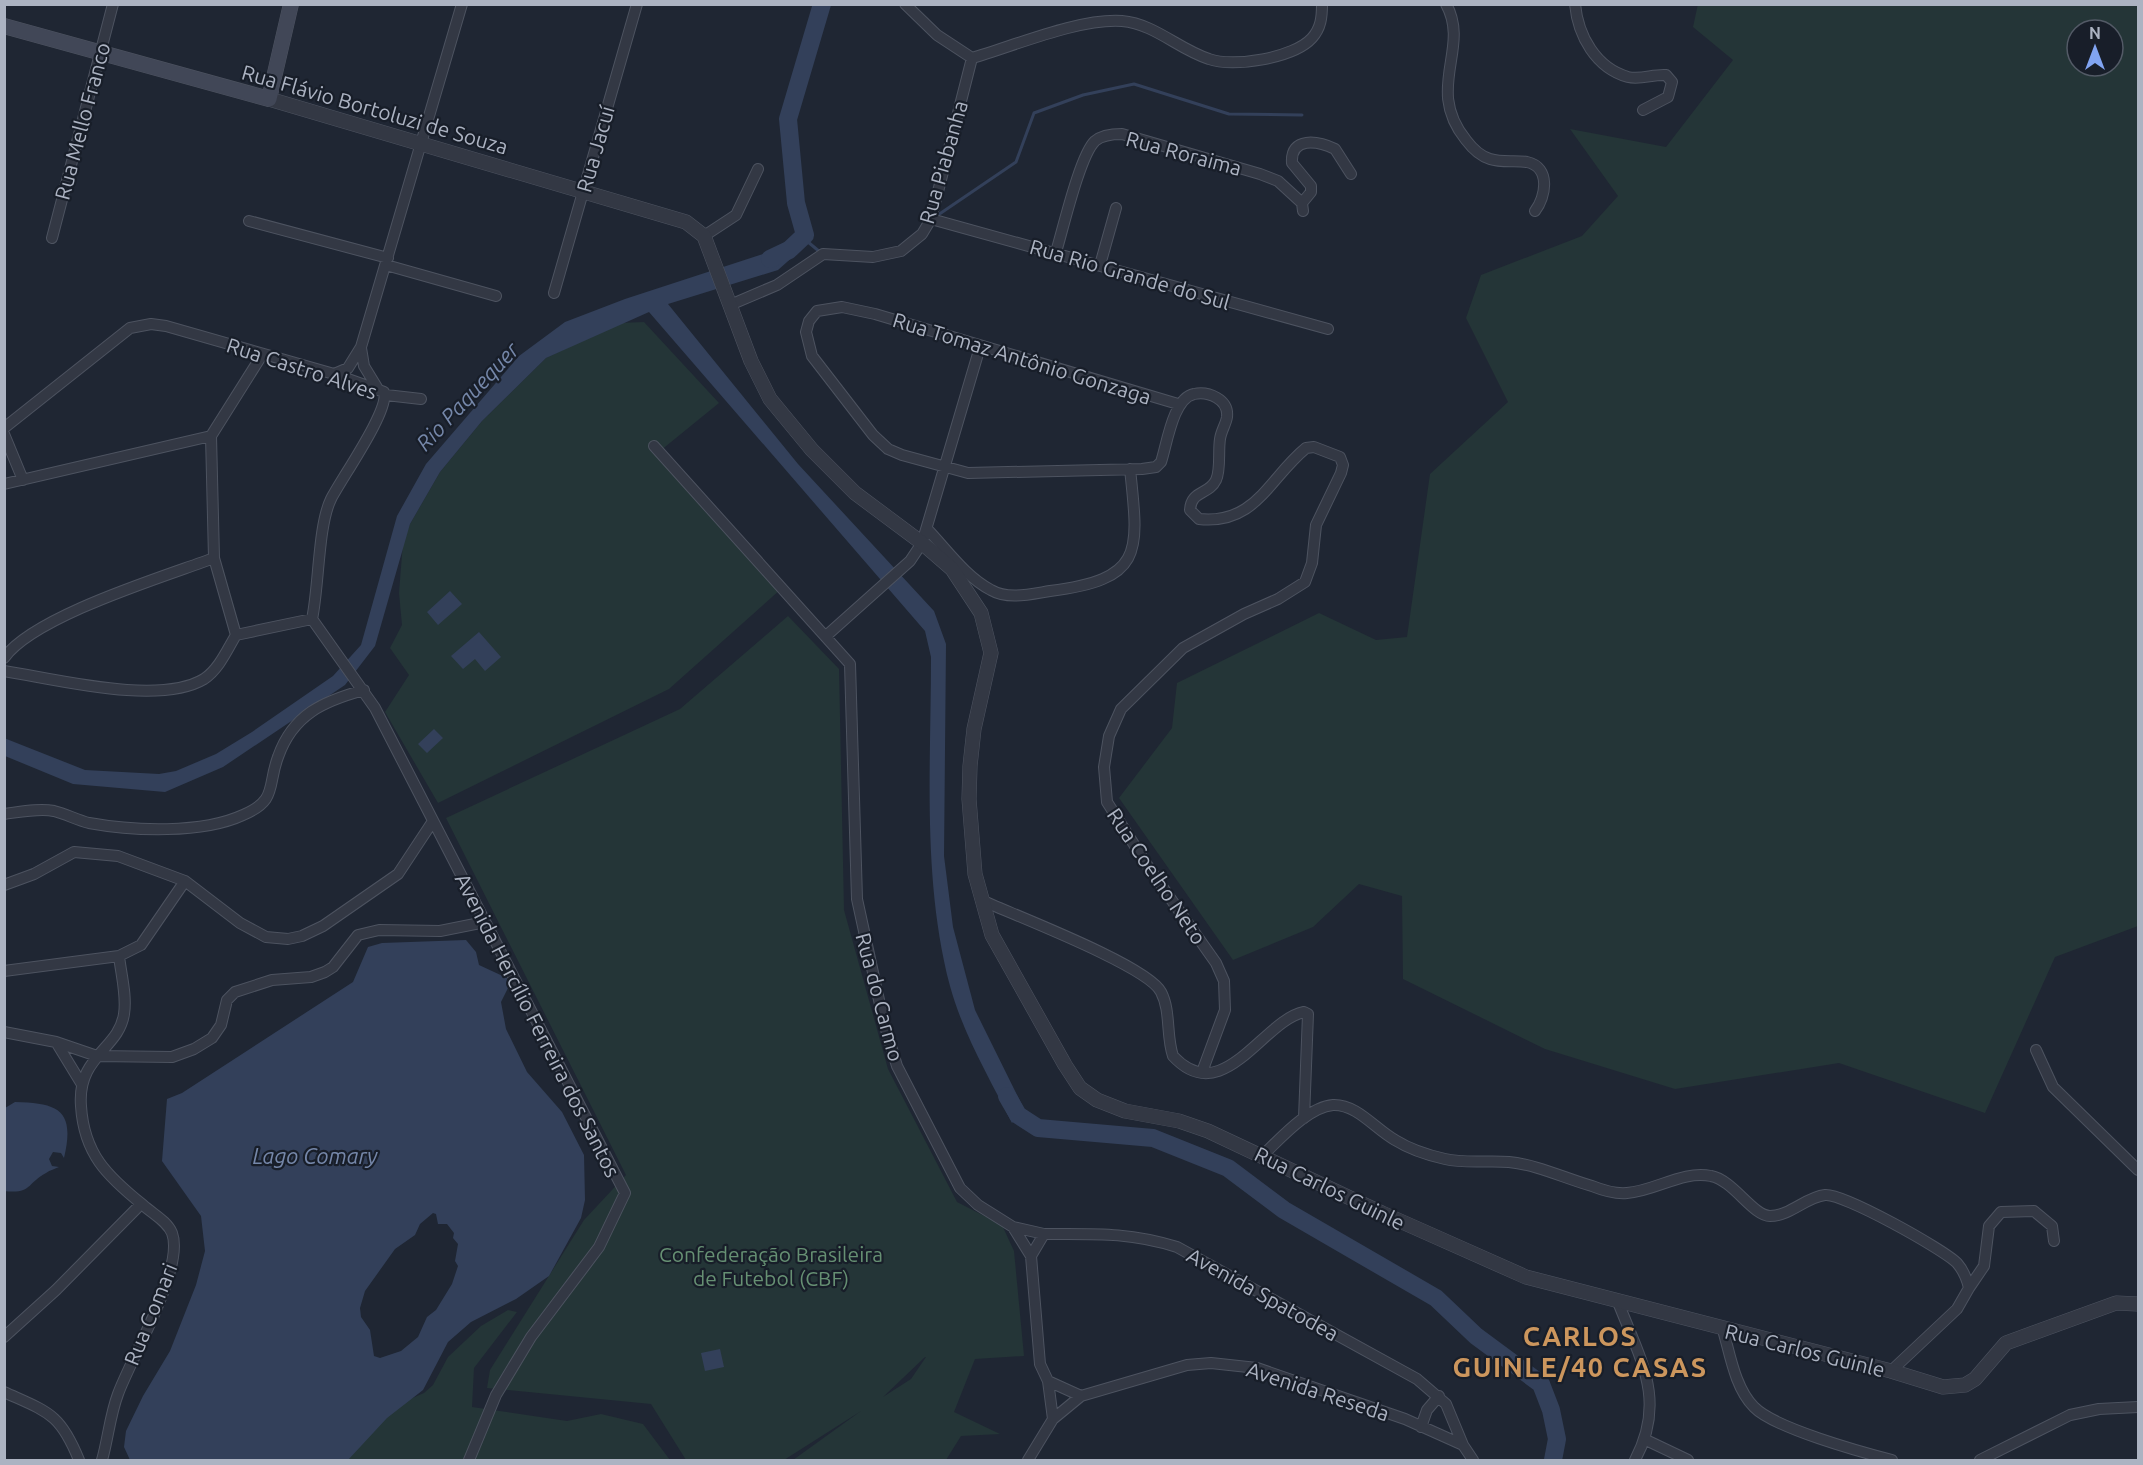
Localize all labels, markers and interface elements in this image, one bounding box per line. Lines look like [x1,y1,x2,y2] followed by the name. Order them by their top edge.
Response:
[2065,18,2125,78] north arrow
[2089,24,2101,42] text: N
[49,40,115,202] street label: Rua Mello Franco
[239,59,511,159] street label: Rua Flávio Bortoluzi de Souza
[914,98,972,226] street label: Rua Piabanha
[571,102,619,195] street label: Rua Jacuí
[1124,126,1244,180] street label: Rua Roraima
[1027,234,1233,314] street label: Rua Rio Grande do Sul
[890,307,1154,409] street label: Rua Tomaz Antônio Gonzaga
[224,332,380,404] street label: Rua Castro Alves
[410,336,524,455] water label: Rio Paquequer
[1103,803,1211,949] street label: Rua Coelho Neto
[451,869,625,1181] street label: Avenida Hercílio Ferreira dos Santos
[851,930,909,1064] street label: Rua do Carmo
[1251,1141,1409,1235] street label: Rua Carlos Guinle
[253,1143,378,1168] water label: Lago Comary
[659,1242,883,1290] park label: Confederação Brasileira de Futebol (CBF)
[1183,1242,1343,1346] street label: Avenida Spatodea
[119,1260,181,1368] street label: Rua Comari
[1722,1319,1888,1381] street label: Rua Carlos Guinle
[1452,1321,1708,1382] district label: CARLOS GUINLE/40 CASAS
[1244,1357,1392,1425] street label: Avenida Reseda

